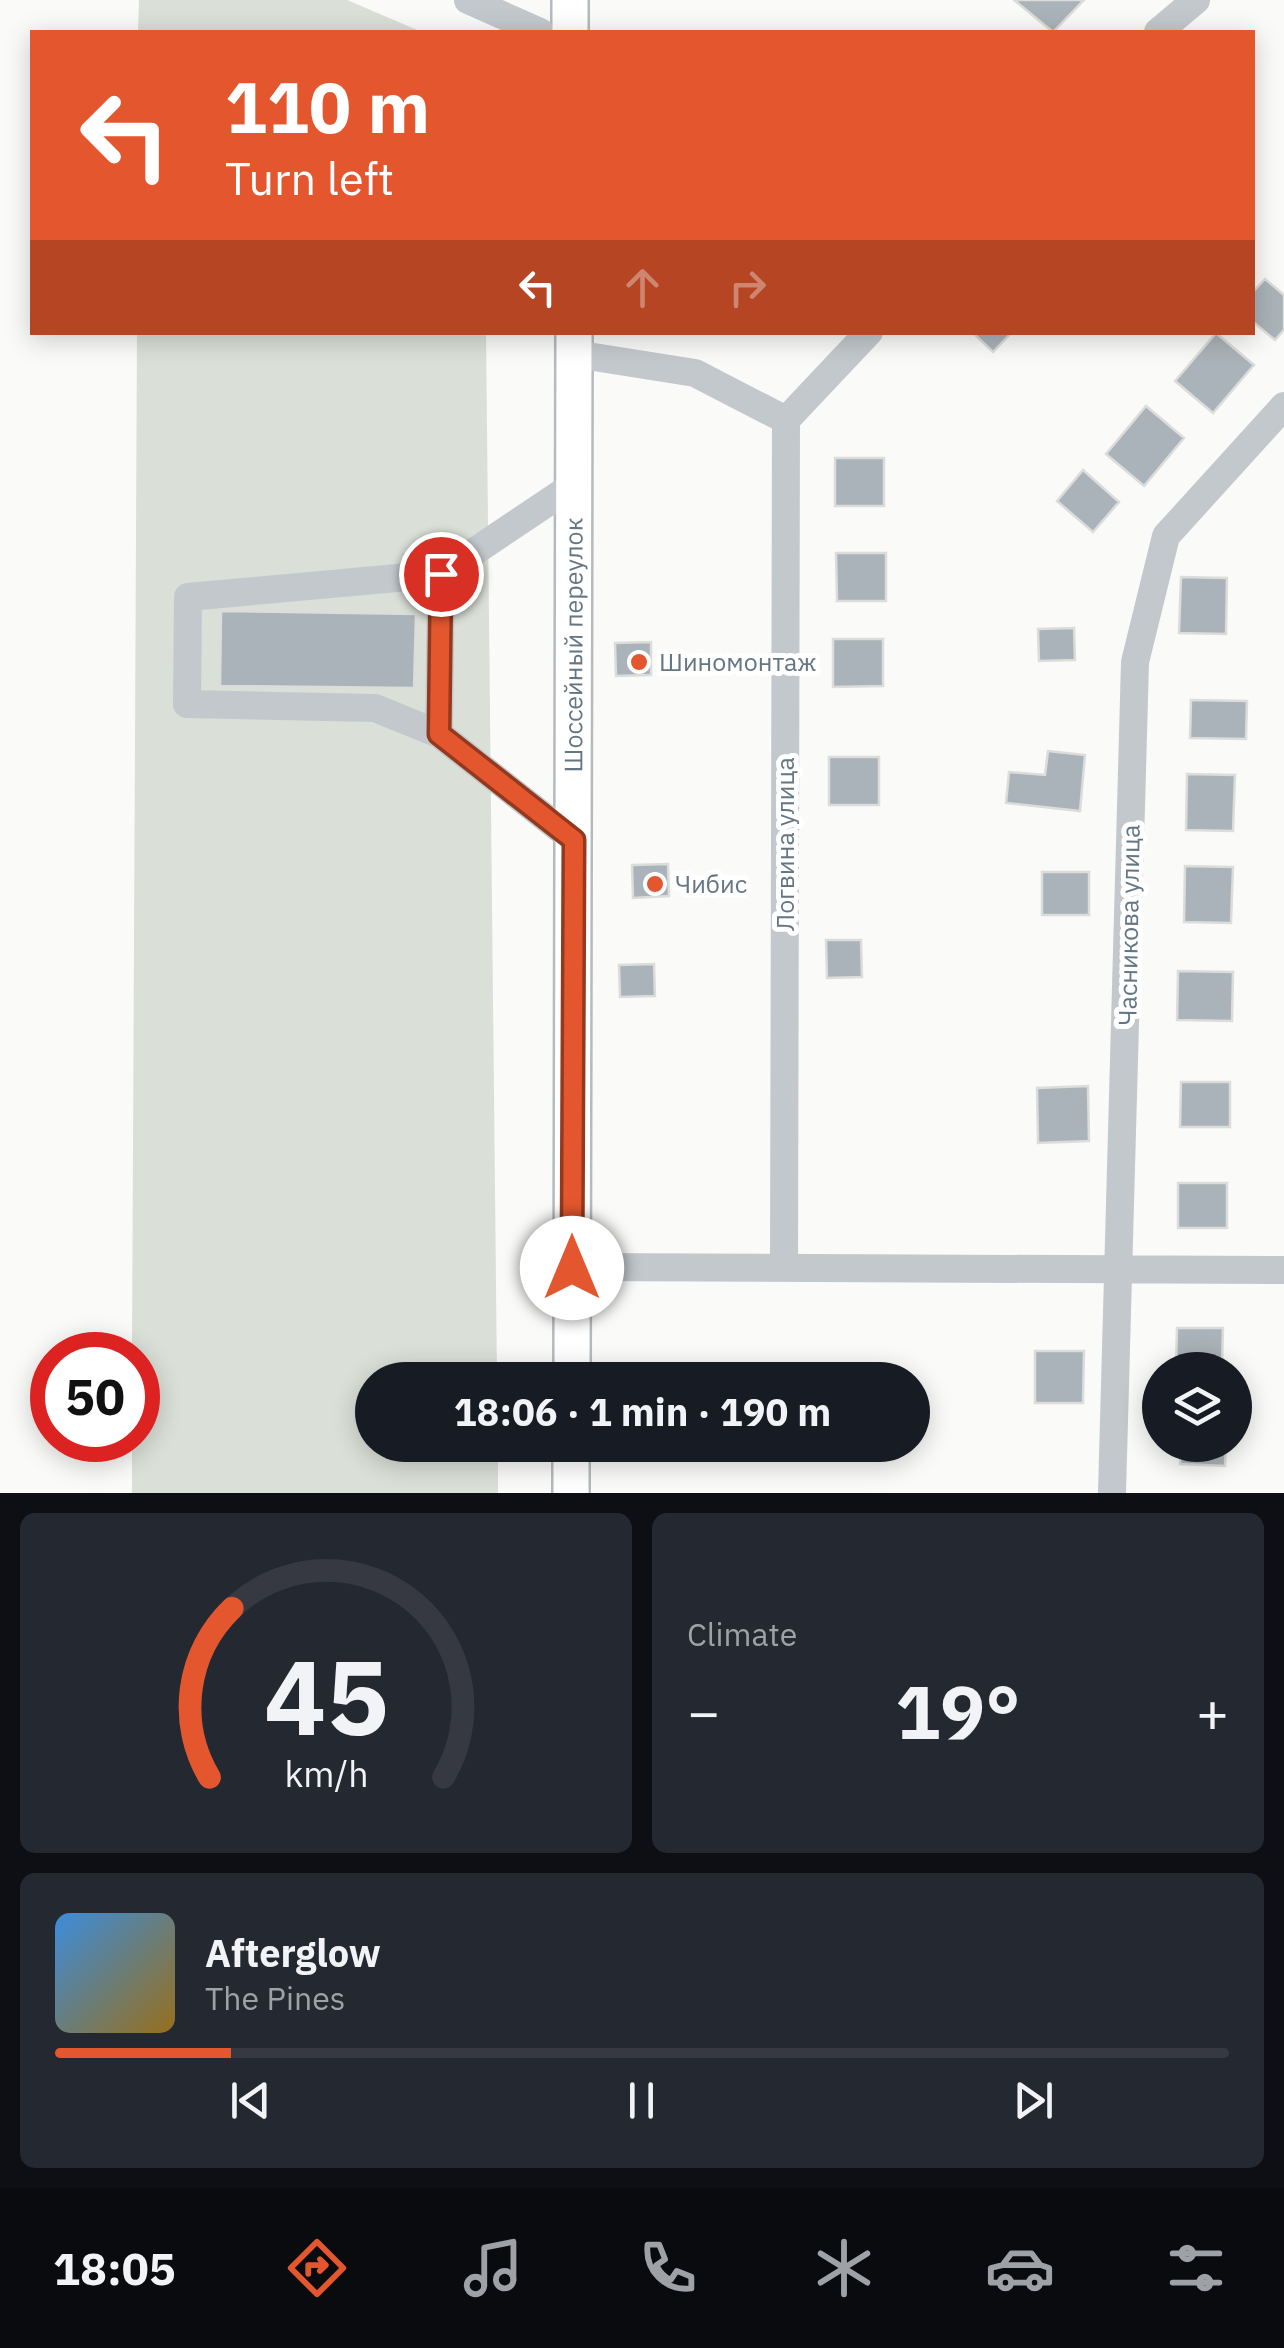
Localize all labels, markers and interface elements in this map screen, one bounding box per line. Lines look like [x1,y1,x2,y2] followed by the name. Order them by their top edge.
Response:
[225,61,430,152] text: 110 m
[60,70,190,200] icon: left
[225,149,394,207] text: Turn left
[510,260,565,315] icon: left
[615,260,670,315] icon: ahead
[720,260,775,315] icon: right
[556,518,590,772] street label: Шоссейный переулок
[399,532,484,617] pin
[414,547,469,602] icon: arrive
[659,645,816,678] place label: Шиномонтаж
[628,651,650,673] marker: Шиномонтаж
[768,757,801,931] street label: Логвина улица
[1110,824,1147,1026] street label: Часникова улица
[675,867,747,900] place label: Чибис
[644,873,666,895] marker: Чибис
[520,1216,624,1320] position arrow
[30,1332,160,1462] speed limit sign: 50
[1142,1352,1252,1462] map controls
[1142,1352,1252,1462] button: layers
[454,1387,831,1436] text: 18:06 · 1 min · 190 m
[687,1613,797,1655] text: Climate
[264,1628,388,1764] text: 45
[895,1662,1021,1760] text: 19°
[687,1676,720,1747] text: −
[1196,1676,1229,1747] text: +
[284,1750,368,1797] text: km/h
[205,1928,381,1977] text: Afterglow
[205,1977,345,2019] text: The Pines
[223,2073,278,2128] icon: previous
[614,2073,669,2128] icon: pause
[1006,2073,1061,2128] icon: next
[282,2233,352,2303] icon: directions
[458,2233,528,2303] icon: music
[633,2233,703,2303] icon: phone
[809,2233,879,2303] icon: climate
[985,2233,1055,2303] icon: car
[1161,2233,1231,2303] icon: filters
[53,2239,176,2297] text: 18:05

